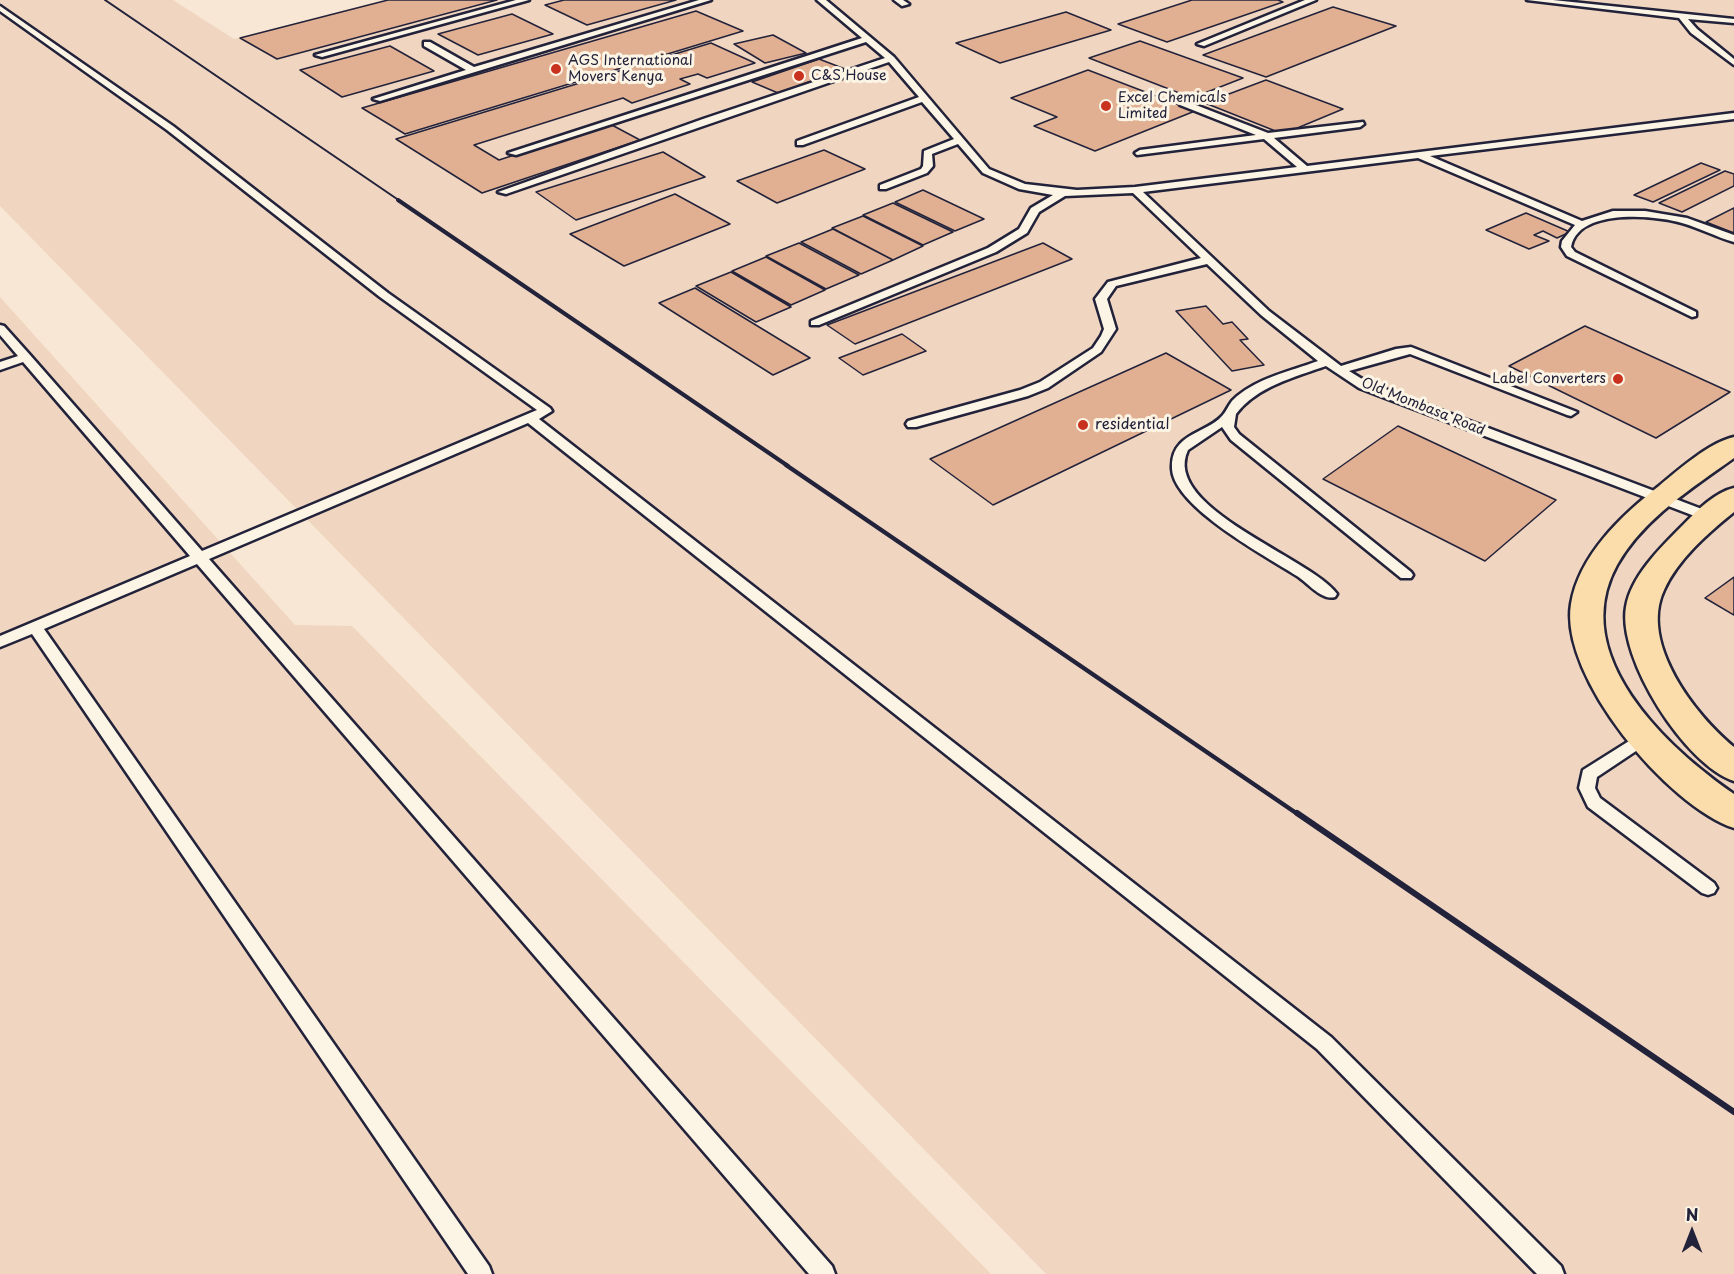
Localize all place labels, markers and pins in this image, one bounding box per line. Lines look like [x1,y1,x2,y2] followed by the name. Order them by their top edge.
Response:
[568,53,693,86] place label: AGS International Movers Kenya
[549,62,563,76] marker: AGS International Movers Kenya
[811,68,887,84] place label: C&S House
[792,69,806,83] marker: C&S House
[1118,90,1226,122] place label: Excel Chemicals Limited
[1099,99,1113,113] marker: Excel Chemicals Limited
[1492,371,1606,387] place label: Label Converters
[1611,372,1625,386] marker: Label Converters
[1095,416,1169,434] place label: residential
[1076,418,1090,432] marker: residential

